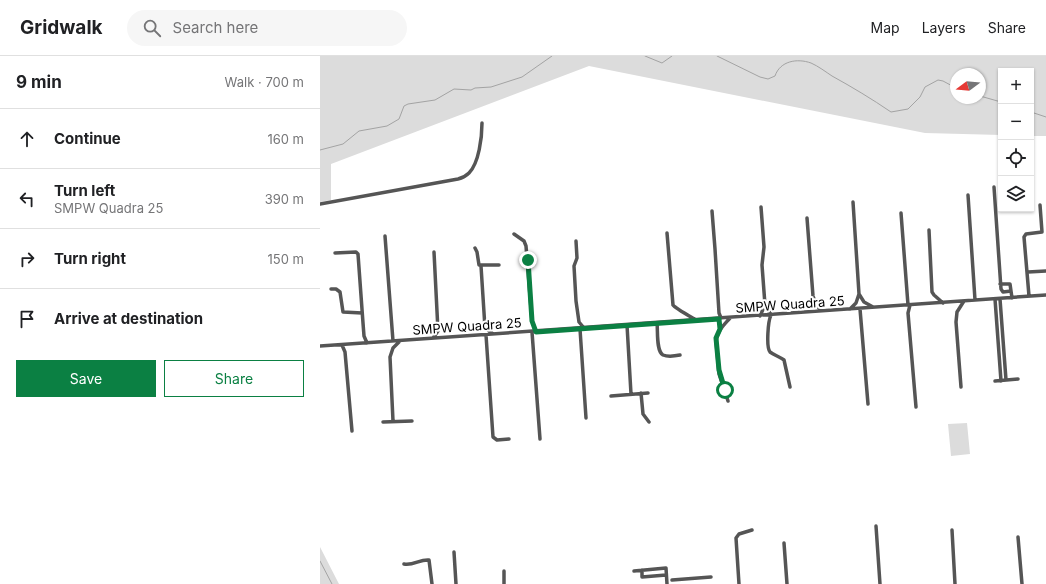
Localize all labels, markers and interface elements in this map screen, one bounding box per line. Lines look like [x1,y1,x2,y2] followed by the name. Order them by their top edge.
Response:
[127,10,407,46] search box
[20,16,103,39] text: Gridwalk
[141,17,163,39] icon: search
[173,18,258,37] text: Search here
[871,19,900,36] text: Map
[922,19,966,36] text: Layers
[988,19,1026,36] text: Share
[950,68,986,104] north arrow
[998,68,1034,212] map controls
[998,68,1034,104] button: +
[16,72,62,92] text: 9 min
[225,74,304,90] text: Walk · 700 m
[998,104,1034,140] button: −
[16,128,38,150] icon: ahead
[54,129,121,148] text: Continue
[267,131,304,147] text: 160 m
[998,140,1034,176] button: locate
[998,176,1034,212] button: layers
[54,181,115,200] text: Turn left
[16,188,38,210] icon: left
[265,191,304,207] text: 390 m
[54,200,163,216] text: SMPW Quadra 25
[16,248,38,270] icon: right
[54,249,126,268] text: Turn right
[268,251,304,267] text: 150 m
[519,251,537,269] route end
[735,292,845,316] street label: SMPW Quadra 25
[16,308,38,330] icon: arrive
[54,309,203,328] text: Arrive at destination
[412,314,522,338] street label: SMPW Quadra 25
[16,360,156,397] button: Save
[164,360,304,397] button: Share
[716,381,734,399] route start

